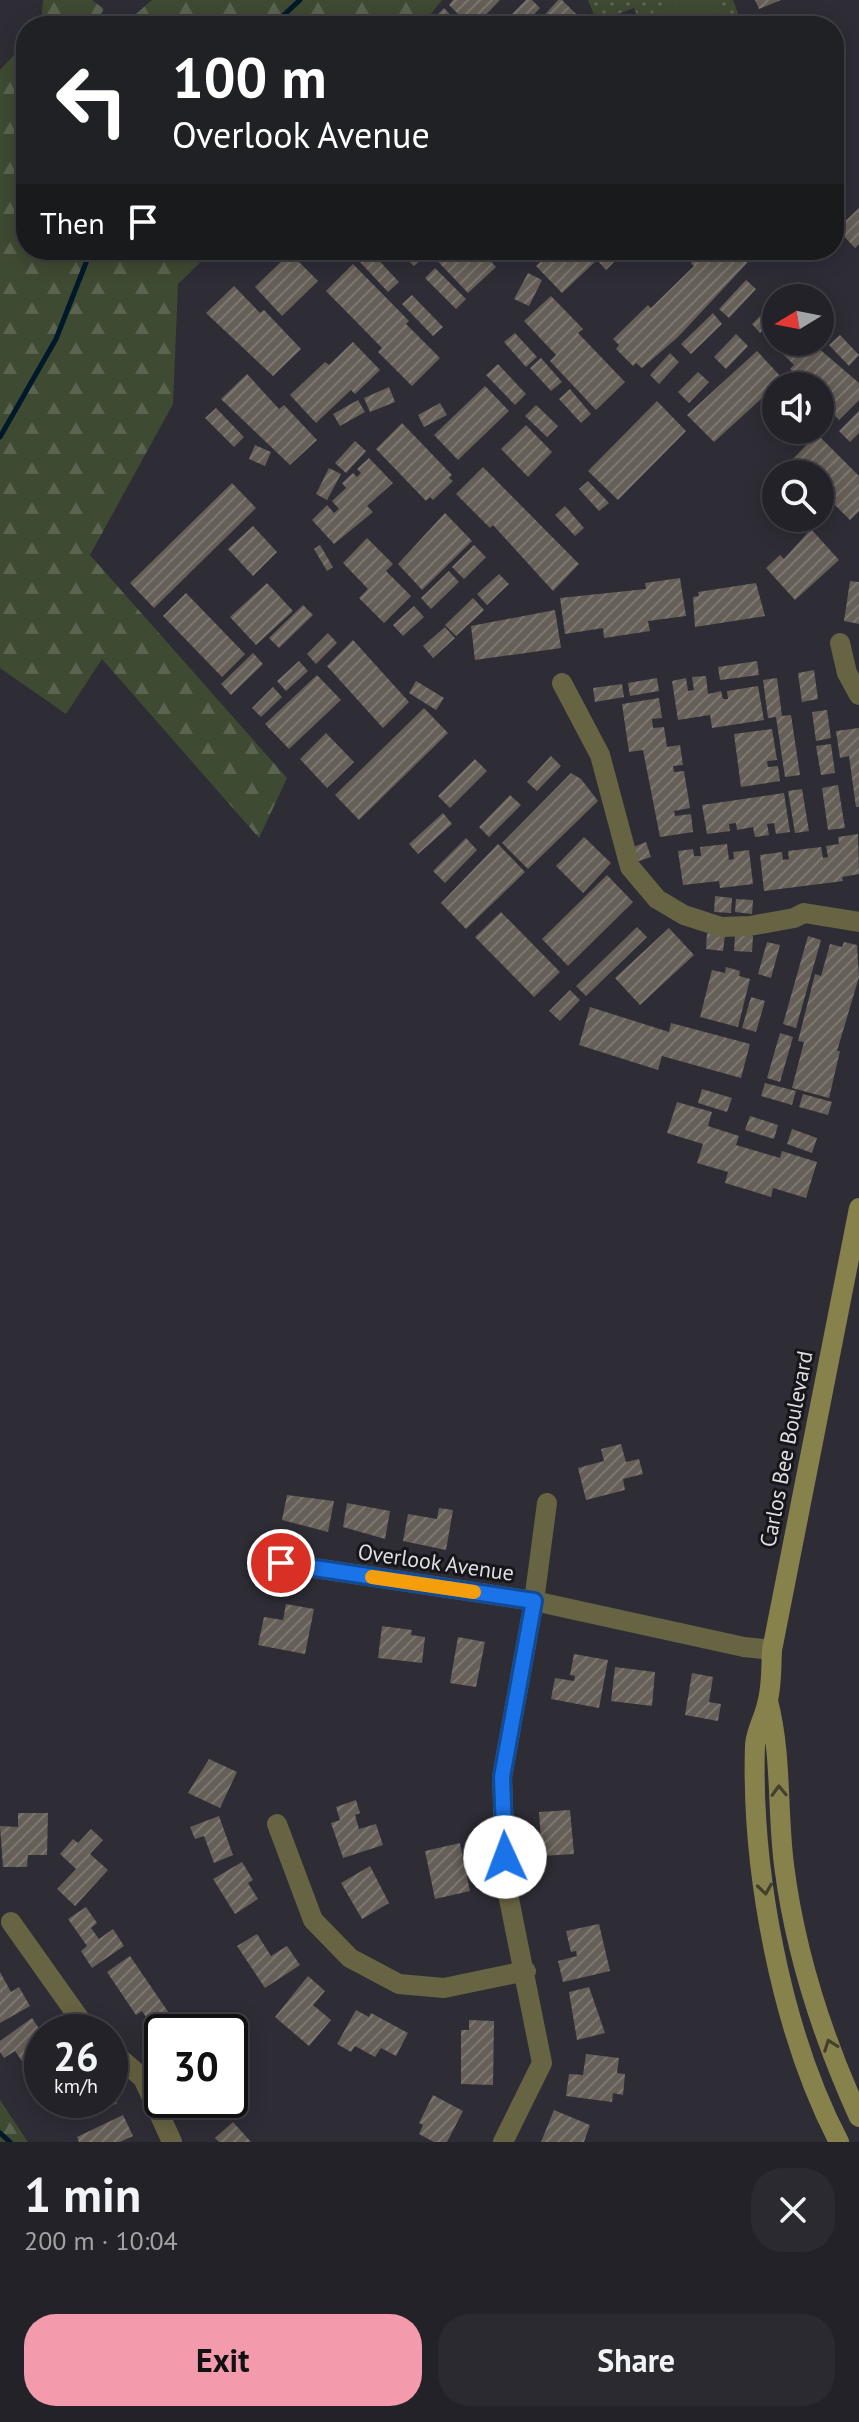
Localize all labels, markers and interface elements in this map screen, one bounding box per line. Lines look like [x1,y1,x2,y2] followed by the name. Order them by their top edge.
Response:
[172,41,327,113] text: 100 m
[40,48,144,152] icon: left
[172,111,430,158] text: Overlook Avenue
[121,200,165,244] icon: arrive
[40,203,105,242] text: Then
[762,284,834,356] north arrow
[762,284,834,532] map controls
[762,372,834,444] button: sound
[762,460,834,532] button: search
[753,1349,819,1549] street label: Carlos Bee Boulevard
[247,1529,315,1597] pin
[356,1537,516,1587] street label: Overlook Avenue
[259,1541,303,1585] icon: arrive
[770,1784,787,1797] one-way arrow
[463,1815,547,1899] position arrow
[756,1882,773,1895] one-way arrow
[144,2014,248,2118] speed limit sign: 30
[53,2030,99,2082] text: 26
[823,2039,839,2053] one-way arrow
[54,2073,98,2099] text: km/h
[24,2163,141,2225] text: 1 min
[751,2168,835,2252] button: close
[24,2224,178,2257] text: 200 m · 10:04
[24,2314,422,2406] button: Exit
[438,2314,835,2406] button: Share

